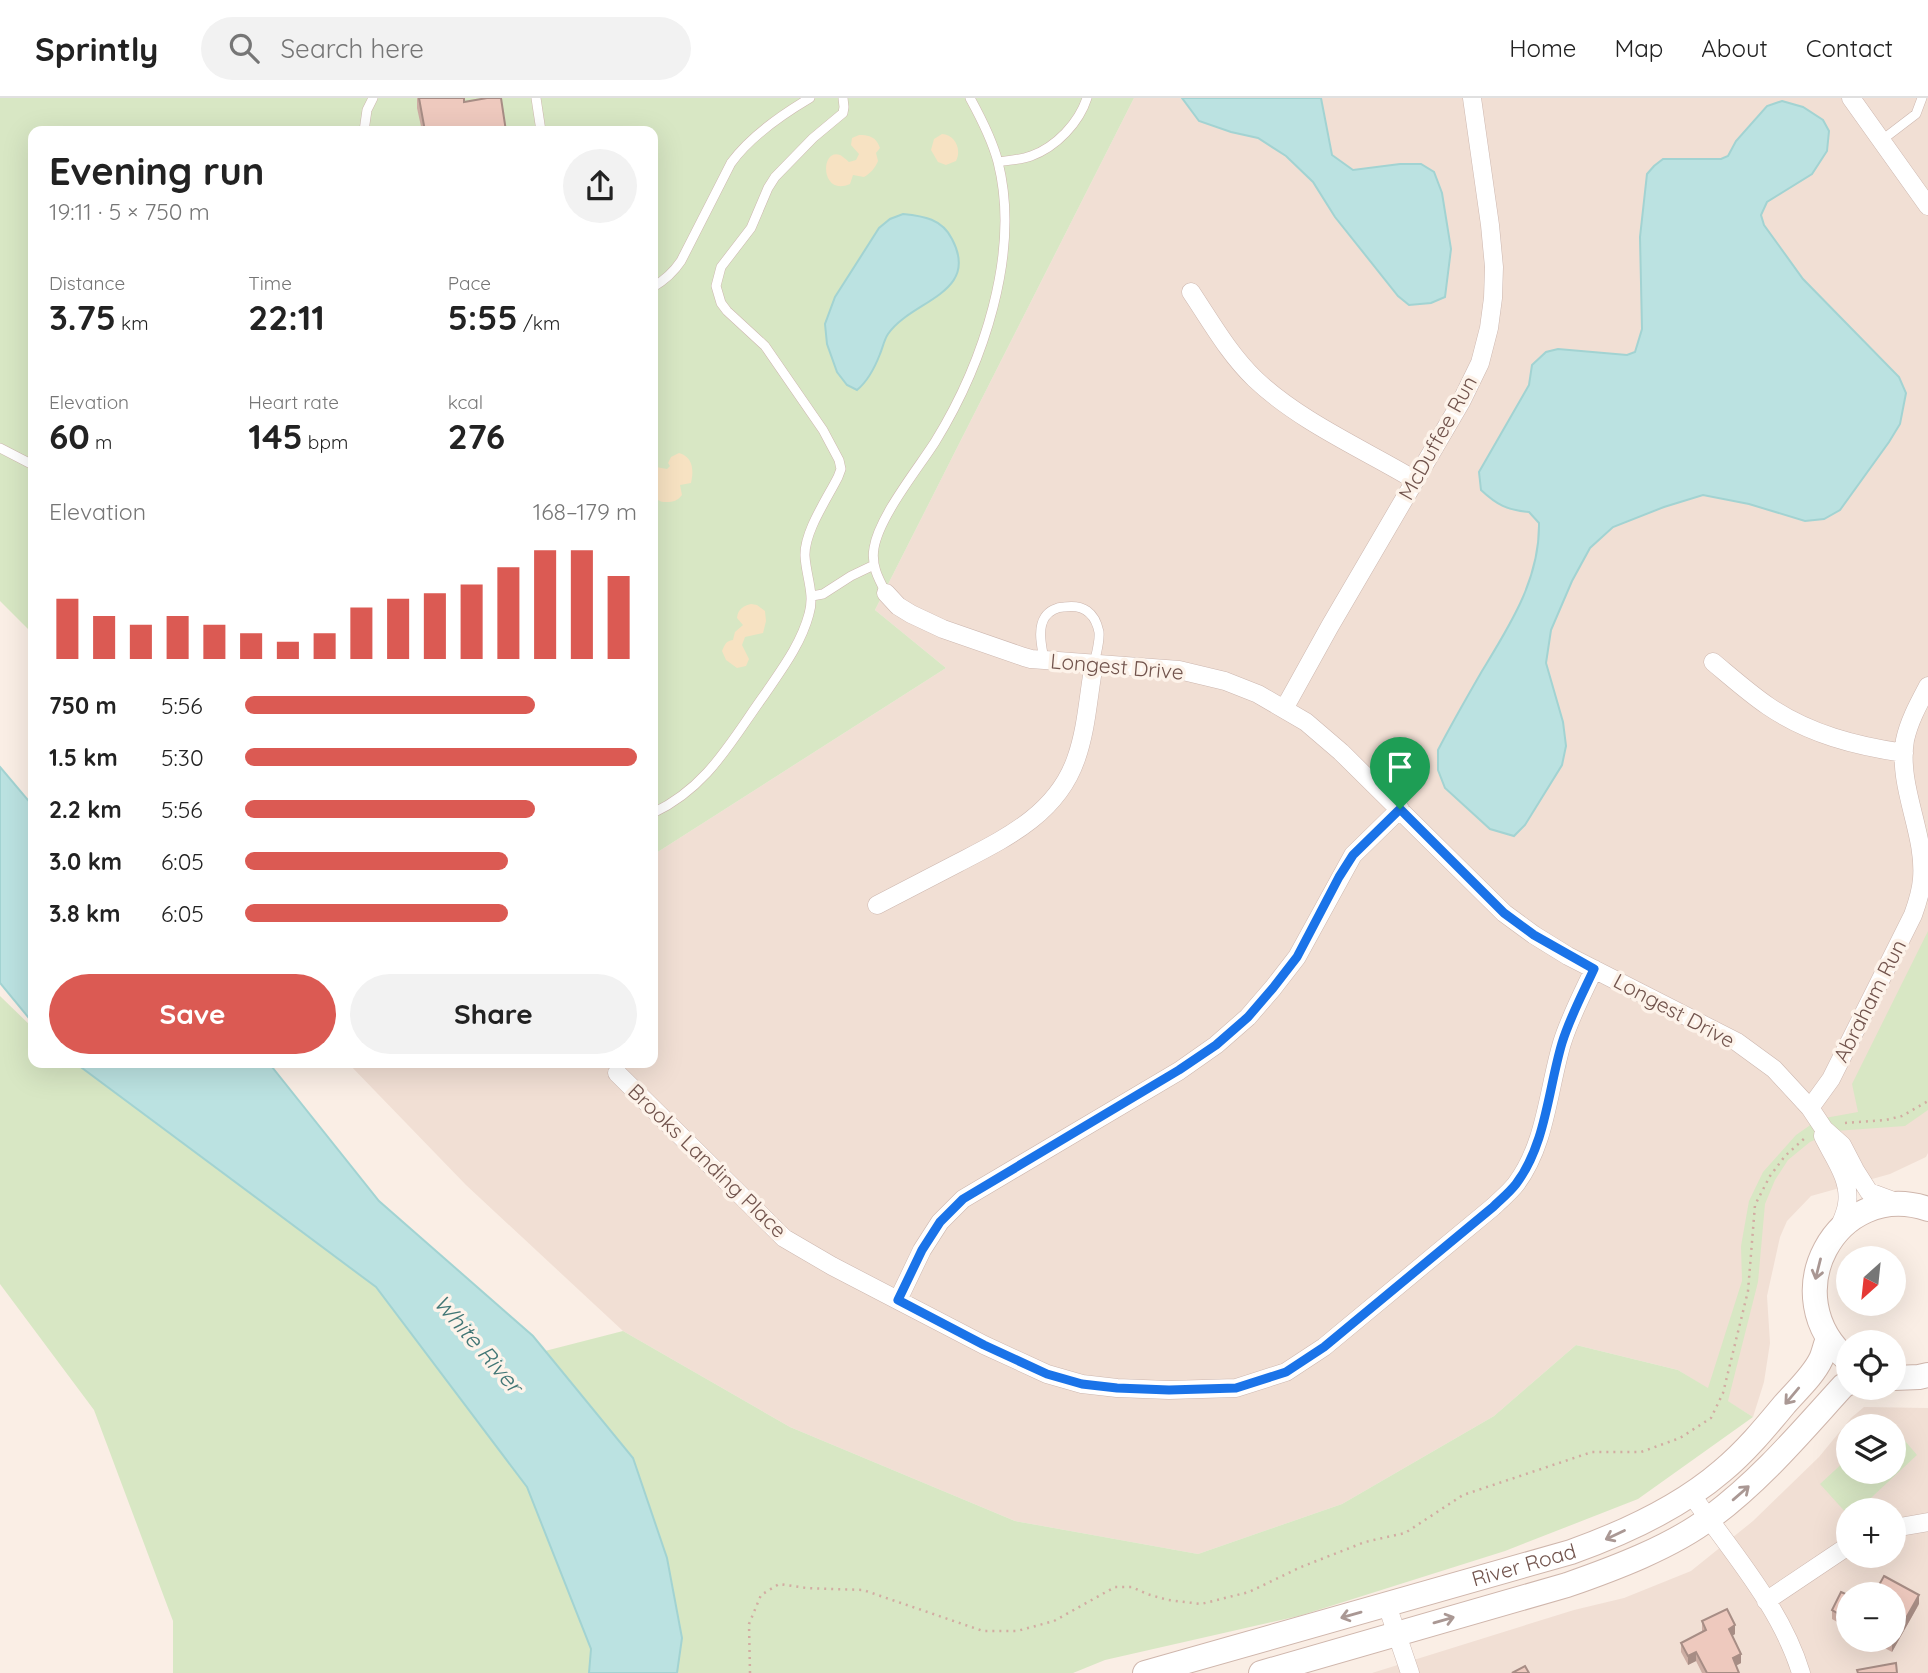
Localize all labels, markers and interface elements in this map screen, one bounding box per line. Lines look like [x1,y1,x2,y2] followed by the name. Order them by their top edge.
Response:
[201,17,691,80] search box
[35,28,159,69] text: Sprintly
[225,29,263,67] icon: search
[281,32,424,65] text: Search here
[1509,33,1576,63] text: Home
[1614,33,1663,63] text: Map
[1701,33,1768,63] text: About
[1806,33,1893,63] text: Contact
[49,147,264,195] text: Evening run
[563,149,637,223] button: share
[49,197,210,226] text: 19:11 · 5 × 750 m
[49,271,125,295] text: Distance
[248,271,292,295] text: Time
[448,271,491,295] text: Pace
[49,295,116,339] text: 3.75
[248,295,325,339] text: 22:11
[448,295,518,339] text: 5:55
[116,311,149,335] text: km
[518,311,560,335] text: /km
[1392,371,1482,504] street label: McDuffee Run
[49,390,129,414] text: Elevation
[248,390,339,414] text: Heart rate
[448,390,483,414] text: kcal
[49,414,90,458] text: 60
[248,414,303,458] text: 145
[448,414,505,458] text: 276
[90,430,112,454] text: m
[303,430,348,454] text: bpm
[49,497,146,526] text: Elevation
[533,497,637,526] text: 168–179 m
[1049,647,1185,685] street label: Longest Drive
[49,691,117,720] text: 750 m
[161,691,203,720] text: 5:56
[1370,737,1430,809] pin
[49,743,118,772] text: 1.5 km
[161,743,204,772] text: 5:30
[1381,748,1419,786] icon: arrive
[49,795,122,824] text: 2.2 km
[161,795,203,824] text: 5:56
[49,847,122,876] text: 3.0 km
[161,847,204,876] text: 6:05
[49,899,120,928] text: 3.8 km
[161,899,204,928] text: 6:05
[1827,935,1911,1066] street label: Abraham Run
[1609,967,1740,1053] street label: Longest Drive
[49,974,336,1054] button: Save
[350,974,637,1054] button: Share
[623,1078,792,1243] street label: Brooks Landing Place
[1836,1246,1906,1316] north arrow
[1836,1246,1906,1652] map controls
[1811,1257,1824,1280] one-way arrow
[428,1288,531,1401] water label: White River
[1836,1330,1906,1400] button: locate
[1784,1387,1800,1405] one-way arrow
[1836,1414,1906,1484] button: layers
[1731,1485,1749,1501] one-way arrow
[1836,1498,1906,1568] button: +
[1605,1529,1626,1542] one-way arrow
[1469,1537,1579,1592] street label: River Road
[1836,1582,1906,1652] button: −
[1340,1610,1362,1623] one-way arrow
[1433,1613,1455,1626] one-way arrow

